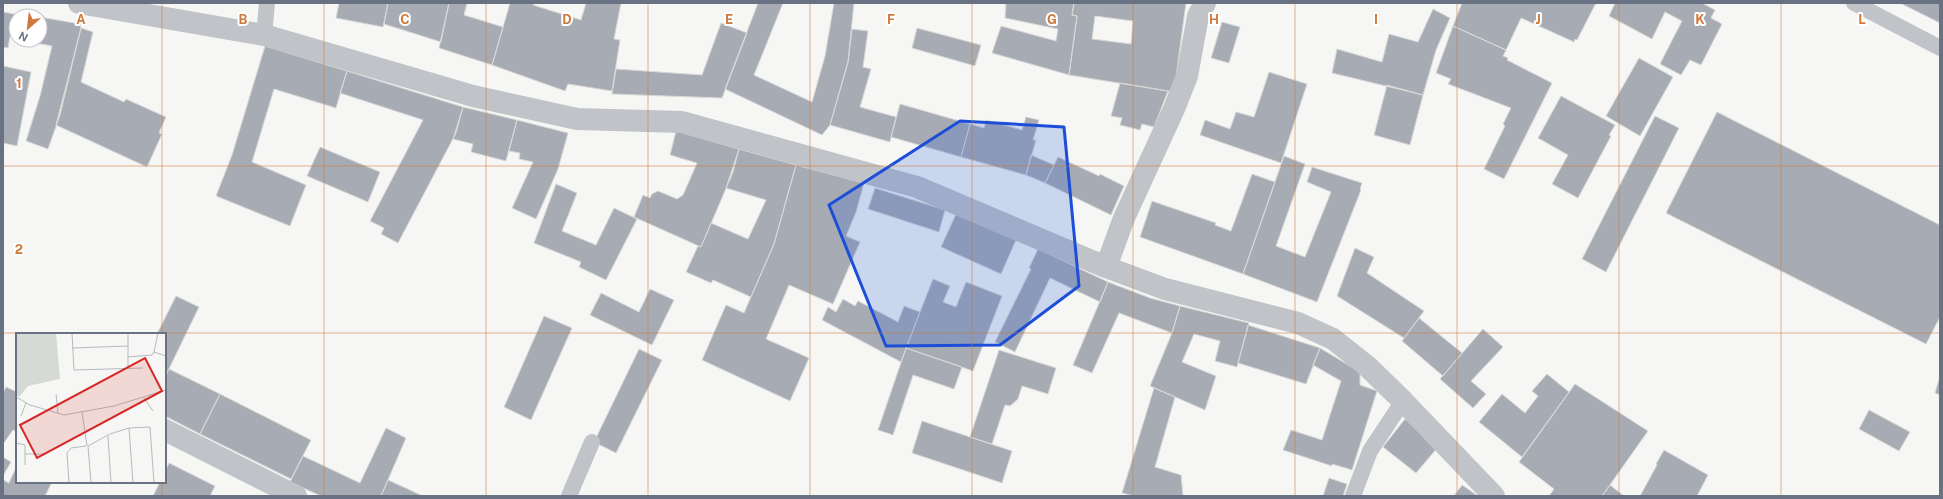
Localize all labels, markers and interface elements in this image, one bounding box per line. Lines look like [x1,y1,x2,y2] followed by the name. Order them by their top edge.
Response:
[8,8,48,48] north arrow
[76,12,86,27] text: A
[239,12,248,27] text: B
[400,12,410,27] text: C
[562,12,572,27] text: D
[725,12,733,27] text: E
[887,12,895,27] text: F
[1047,12,1057,27] text: G
[1209,12,1219,27] text: H
[1374,12,1378,27] text: I
[1535,12,1541,27] text: J
[1695,12,1705,27] text: K
[1858,12,1866,27] text: L
[17,30,30,44] text: N
[16,76,22,91] text: 1
[15,242,23,257] text: 2
[16,333,166,483] inset map

